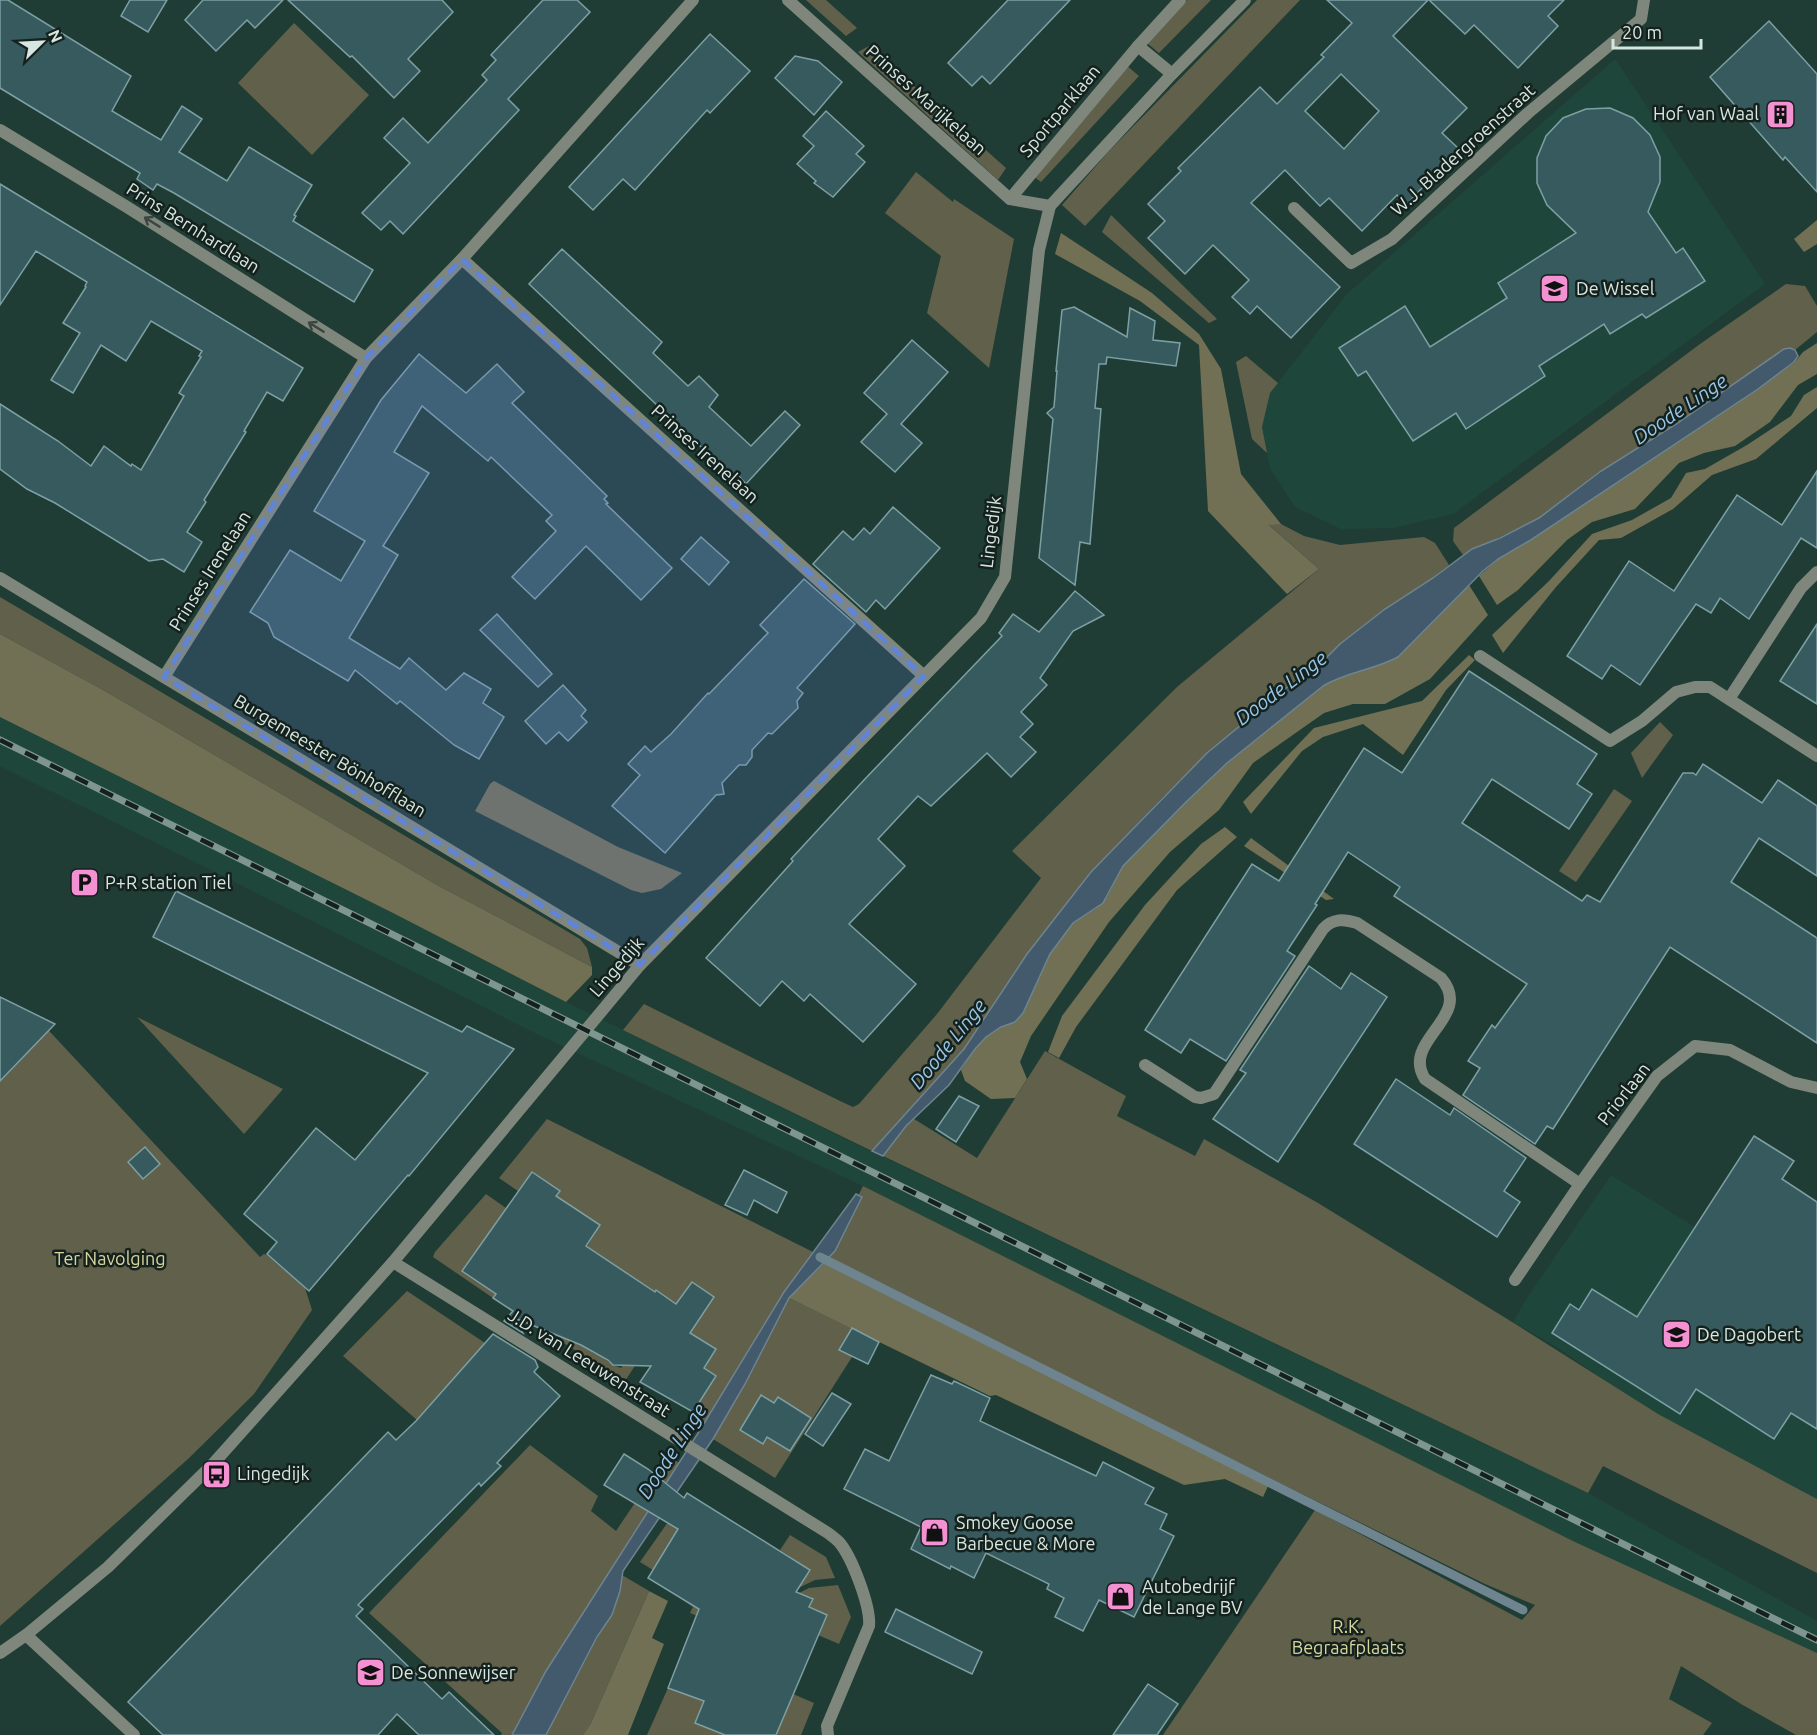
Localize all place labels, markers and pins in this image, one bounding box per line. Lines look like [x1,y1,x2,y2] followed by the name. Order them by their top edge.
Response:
[1764,98,1796,130] building icon: Hof van Waal
[1653,103,1759,123] place label: Hof van Waal
[1539,273,1571,305] school or university icon: De Wissel
[1576,278,1655,298] place label: De Wissel
[68,867,100,899] parking icon: P+R station Tiel
[105,872,231,892] place label: P+R station Tiel
[1660,1319,1692,1351] school or university icon: De Dagobert
[1697,1324,1801,1344] place label: De Dagobert
[200,1458,232,1490] bus stop icon: Lingedijk
[237,1463,309,1483] place label: Lingedijk
[956,1512,1095,1553] place label: Smokey Goose Barbecue & More
[919,1517,951,1549] shop icon: Smokey Goose Barbecue & More
[1142,1576,1243,1617] place label: Autobedrijf de Lange BV
[1105,1581,1137,1613] shop icon: Autobedrijf de Lange BV
[354,1657,386,1689] school or university icon: De Sonnewijser
[391,1662,516,1682] place label: De Sonnewijser

